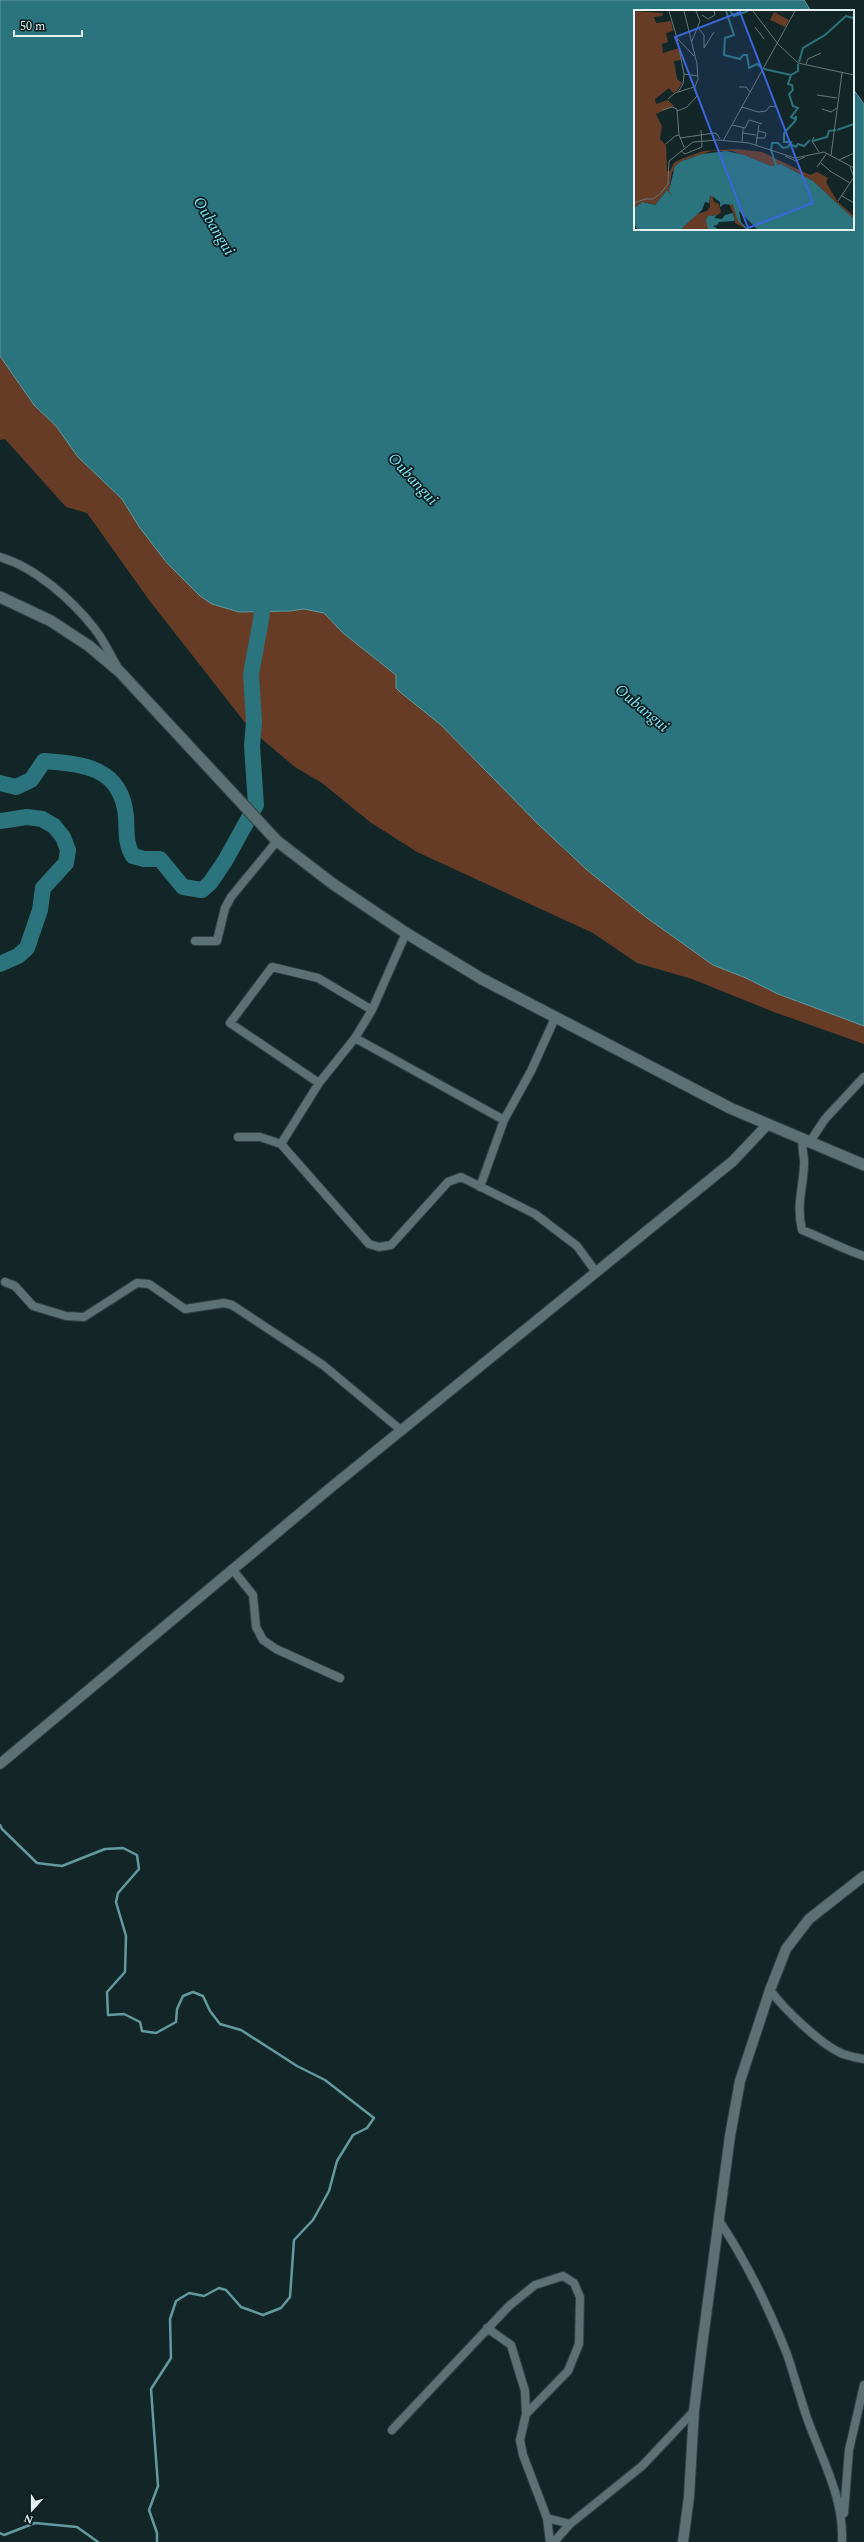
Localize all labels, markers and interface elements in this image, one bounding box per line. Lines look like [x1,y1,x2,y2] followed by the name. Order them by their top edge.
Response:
[634,10,854,230] inset map
[14,12,82,38] scale bar
[20,17,45,36] text: 50 m
[187,192,241,260] water label: Oubangui
[382,447,444,511] water label: Oubangui
[609,678,675,738] water label: Oubangui
[12,2490,52,2530] north arrow
[21,2509,36,2528] text: N

